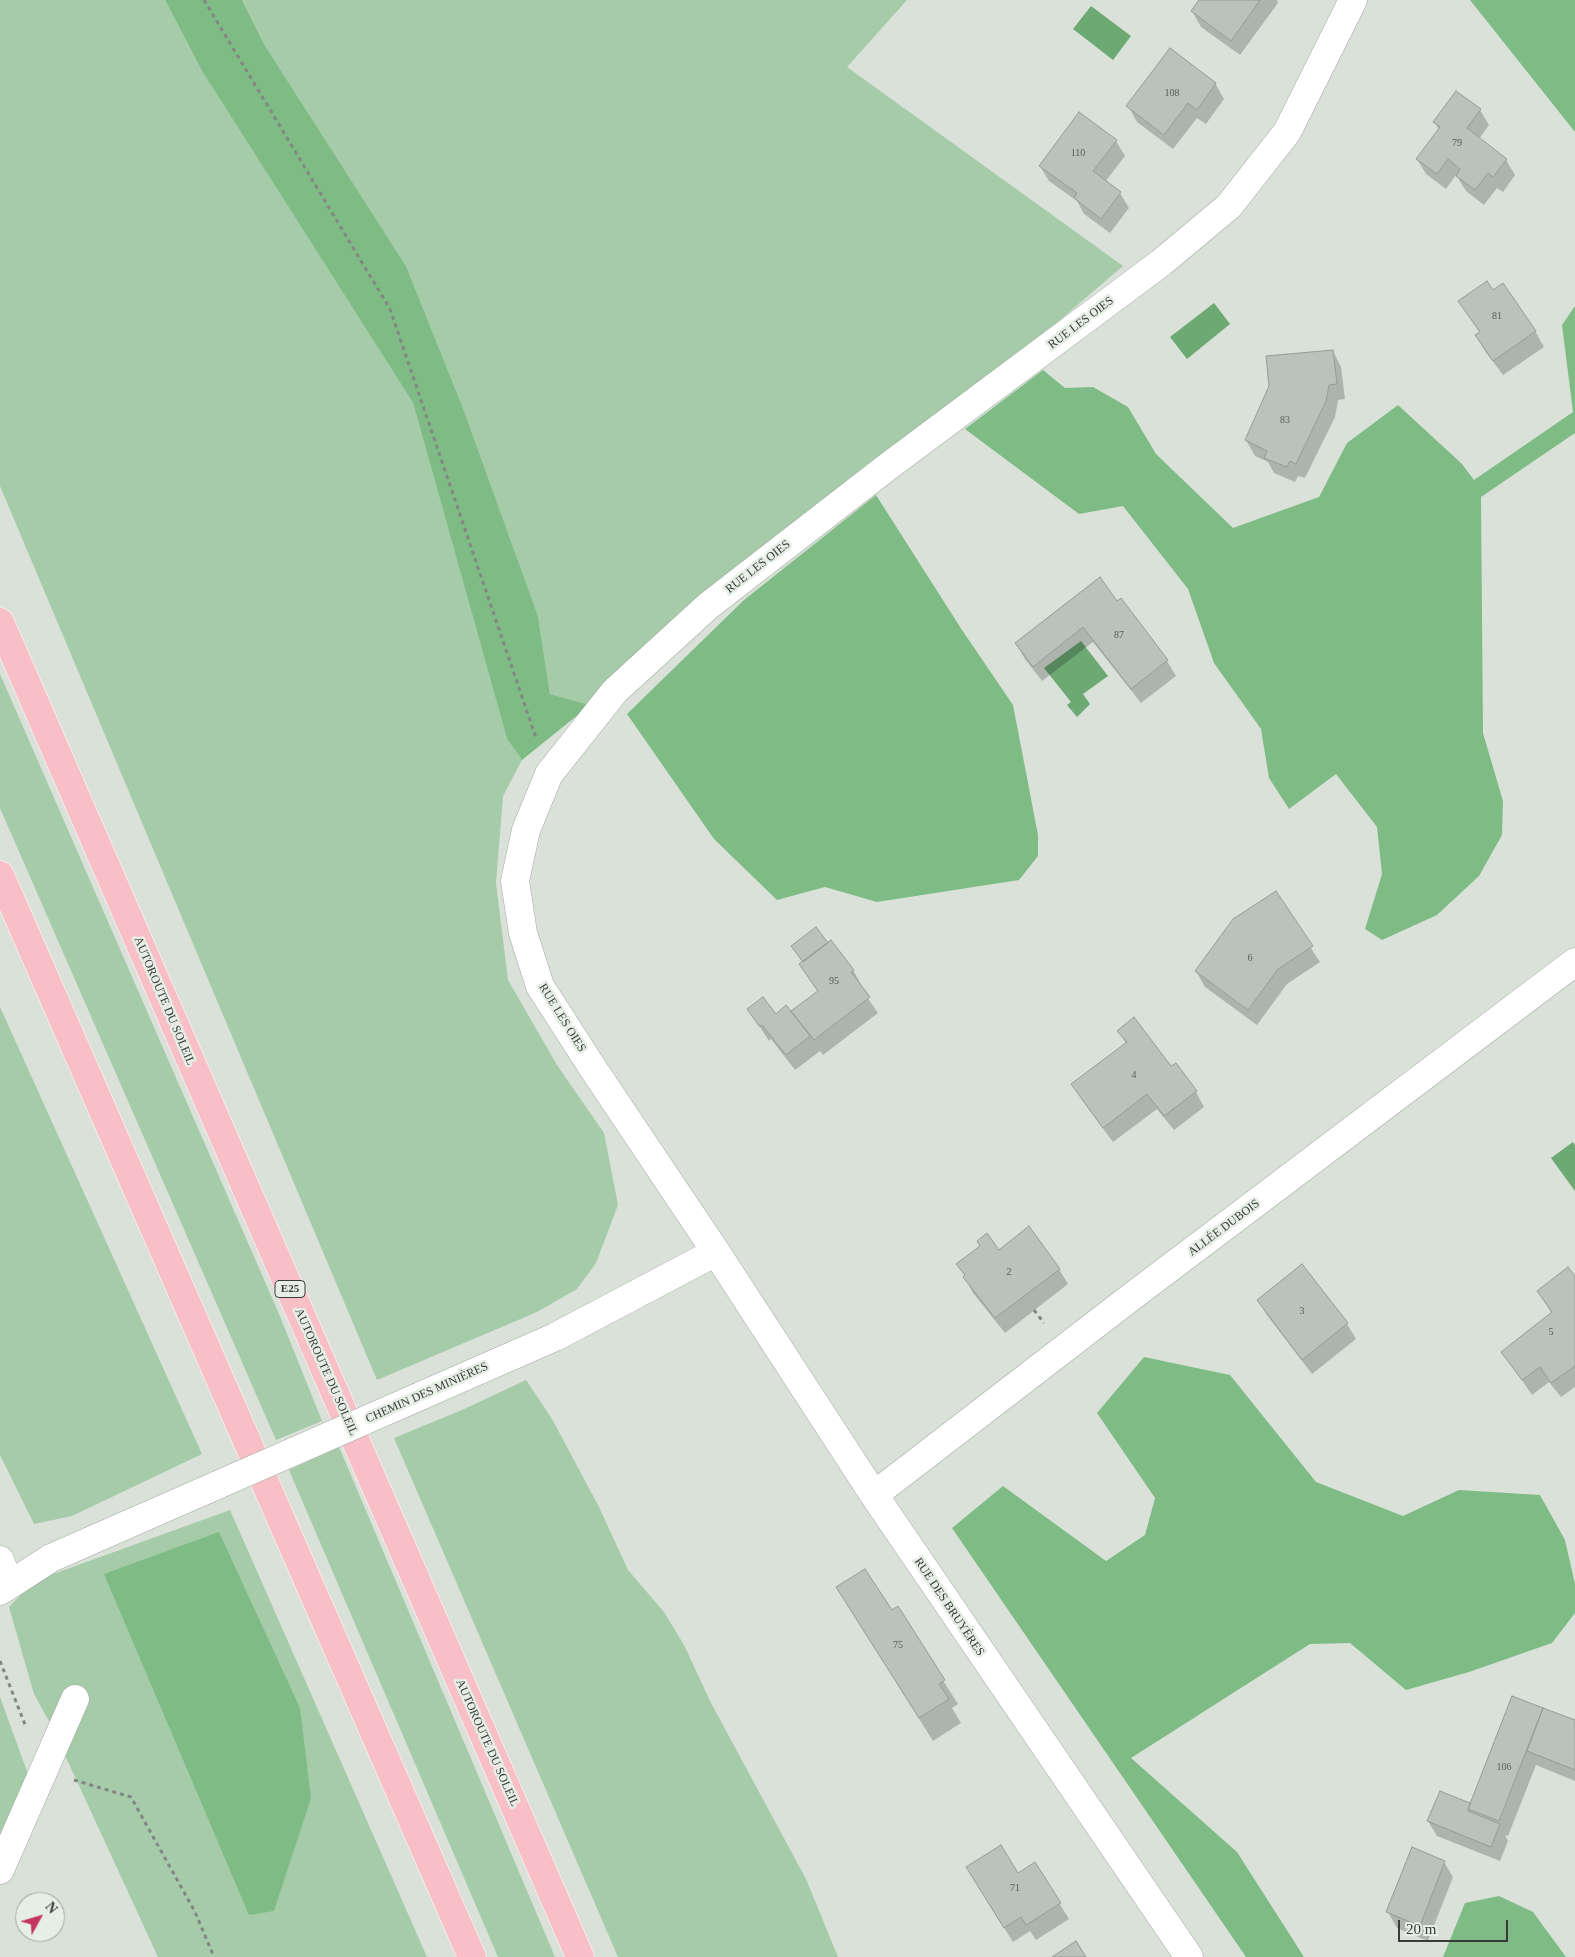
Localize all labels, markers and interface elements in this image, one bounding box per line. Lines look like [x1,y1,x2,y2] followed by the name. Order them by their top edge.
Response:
[1164,87,1180,99] house number: 108
[1452,137,1462,149] house number: 79
[1071,147,1085,159] house number: 110
[1046,294,1116,352] street label: RUE LES OIES
[1492,310,1502,322] house number: 81
[1280,414,1290,426] house number: 83
[723,537,793,597] street label: RUE LES OIES
[1114,629,1124,641] house number: 87
[130,935,198,1067] street label: AUTOROUTE DU SOLEIL
[1248,952,1252,964] house number: 6
[829,975,839,987] house number: 95
[535,981,589,1055] street label: RUE LES OIES
[1132,1069,1136,1081] house number: 4
[1185,1196,1263,1260] street label: ALLÉE DUBOIS
[1006,1266,1012,1278] house number: 2
[275,1280,305,1298] road number: E25
[1300,1305,1304,1317] house number: 3
[291,1306,361,1438] street label: AUTOROUTE DU SOLEIL
[1548,1326,1554,1338] house number: 5
[363,1359,491,1427] street label: CHEMIN DES MINIÈRES
[911,1555,987,1659] street label: RUE DES BRUYÈRES
[893,1639,903,1651] house number: 75
[452,1677,522,1809] street label: AUTOROUTE DU SOLEIL
[1496,1761,1512,1773] house number: 106
[1010,1882,1020,1894] house number: 71
[15,1892,65,1942] north arrow
[42,1899,60,1917] text: N
[1400,1910,1510,1942] scale bar
[1406,1921,1436,1937] text: 20 m

